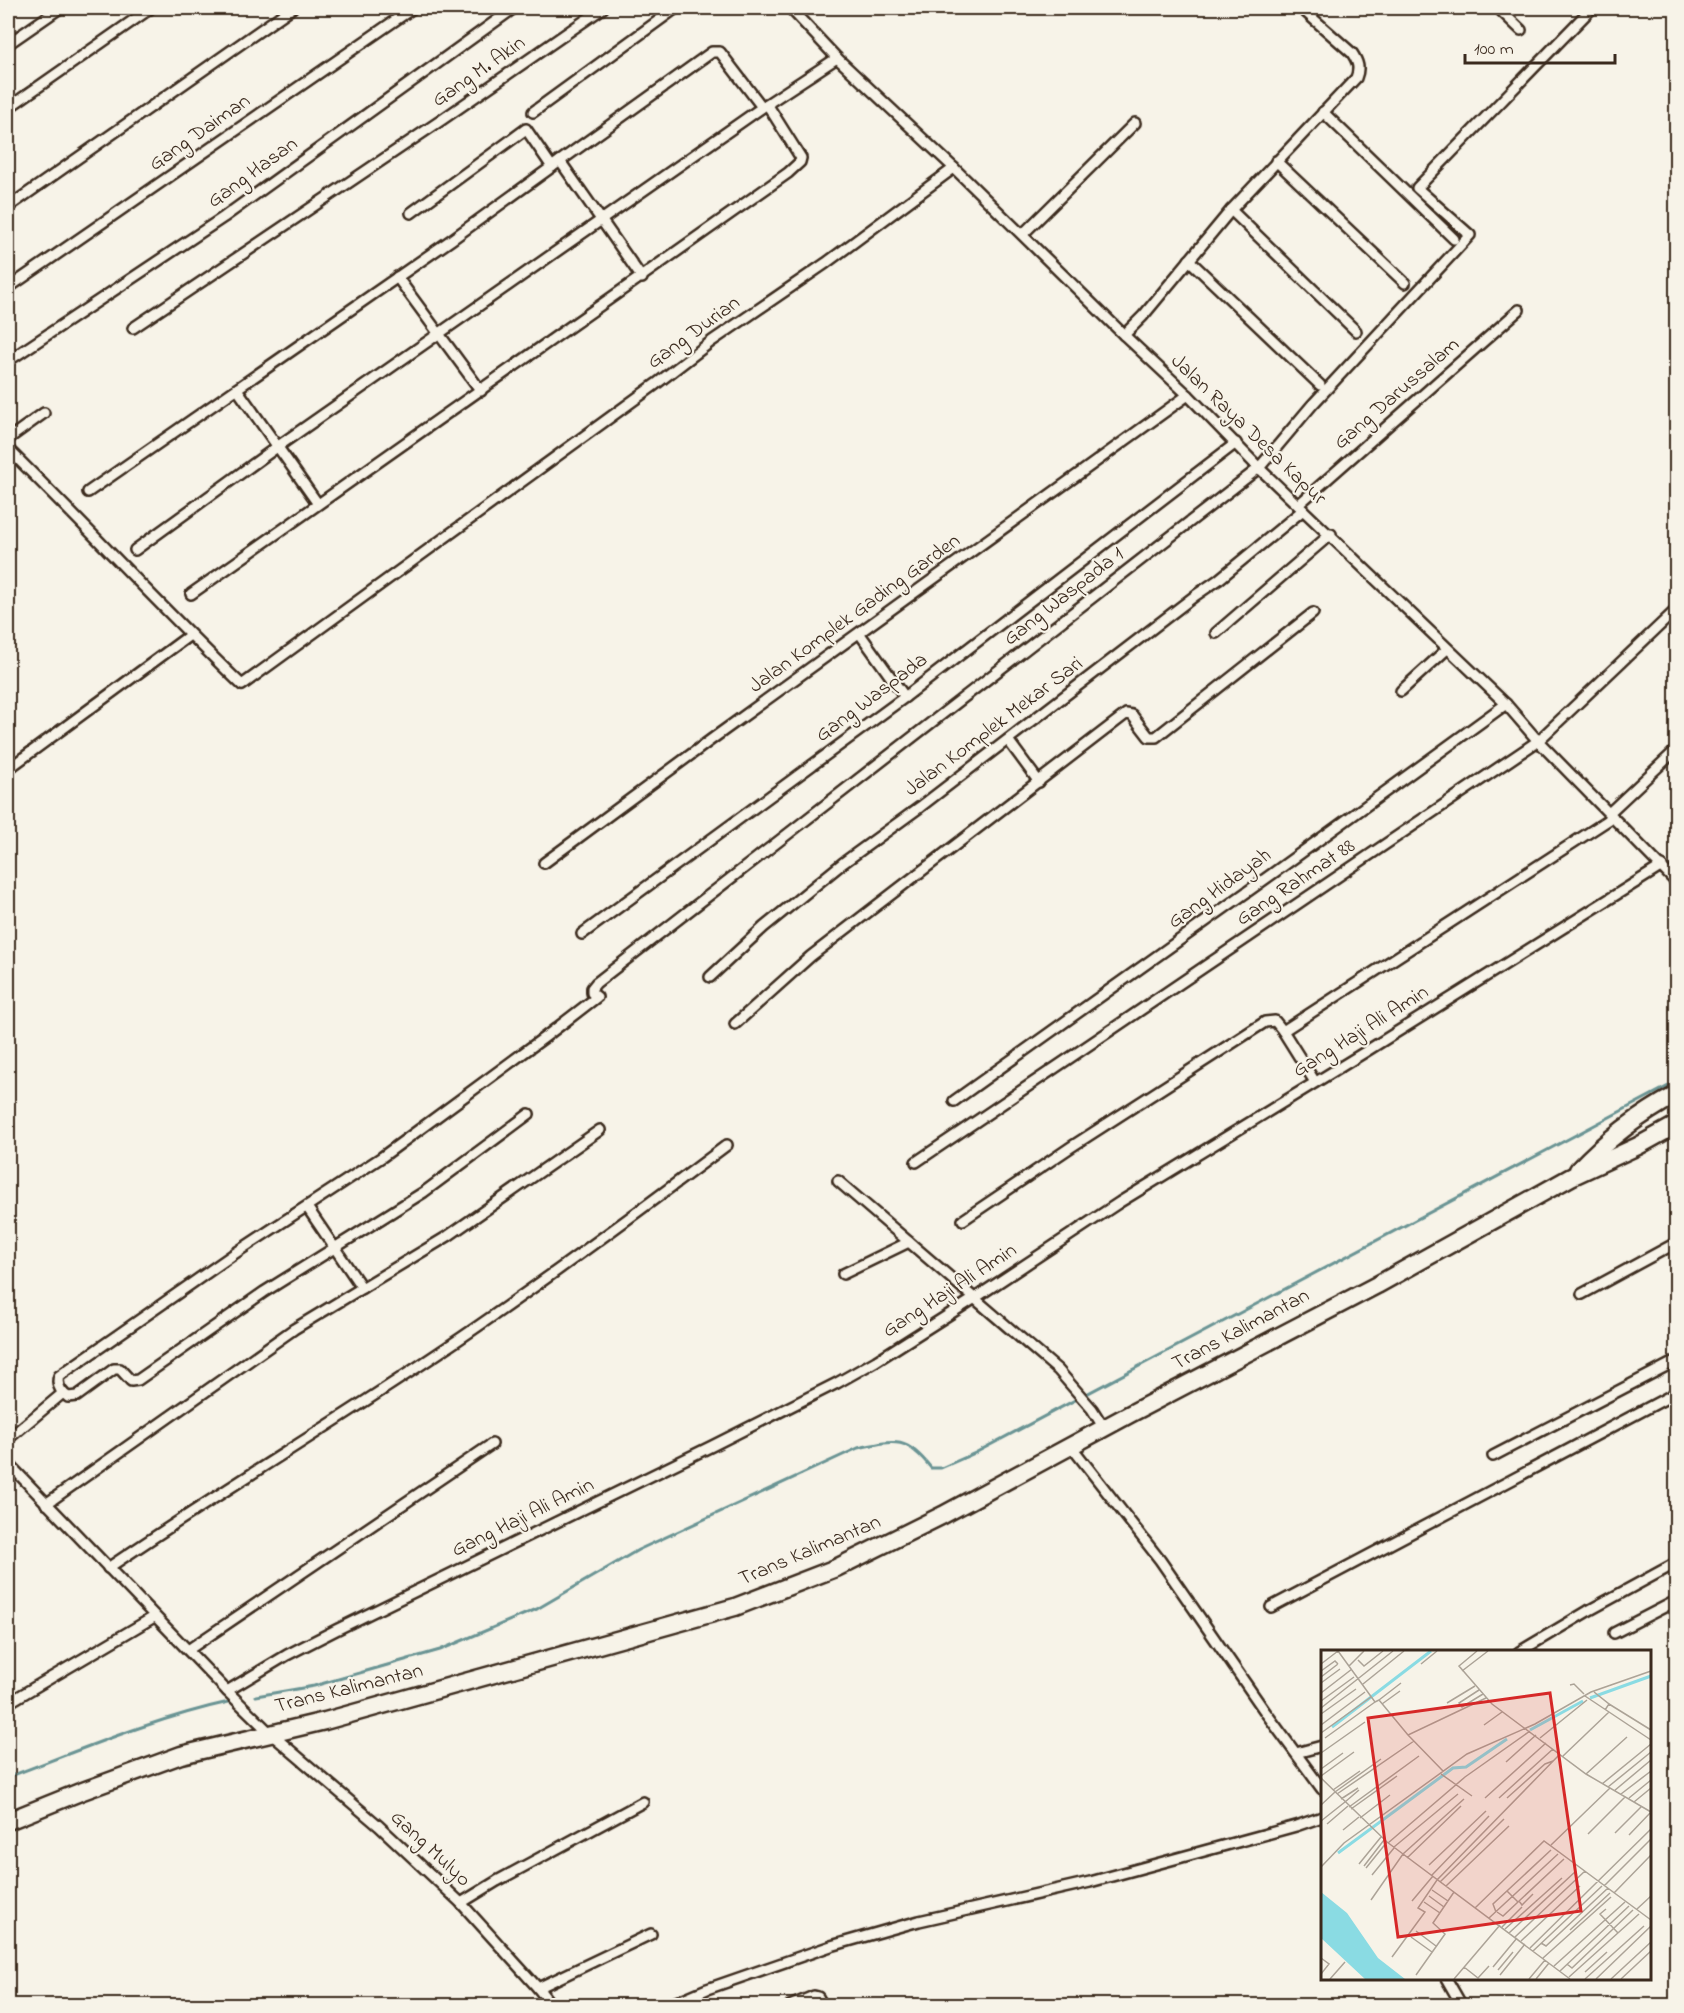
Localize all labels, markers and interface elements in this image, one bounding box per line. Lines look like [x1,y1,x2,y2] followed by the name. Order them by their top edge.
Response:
[1465,27,1615,65] scale bar
[426,29,533,117] street label: Gang M. Akin
[1474,37,1514,63] text: 100 m
[143,87,258,181] street label: Gang Daiman
[202,130,306,218] street label: Gang Hasan
[641,289,748,379] street label: Gang Durian
[1327,331,1468,459] street label: Gang Darussalam
[1162,347,1333,514] street label: Jalan Raya Desa Kapur
[743,527,968,703] street label: Jalan Komplek Gading Garden
[997,540,1132,655] street label: Gang Waspada 1
[810,646,936,752] street label: Gang Waspada
[898,650,1090,804] street label: Jalan Komplek Mekar Sari
[1230,832,1363,936] street label: Gang Rahmat 88
[1162,841,1279,939] street label: Gang Hidayah
[1287,978,1436,1088] street label: Gang Haji Ali Amin
[877,1236,1024,1348] street label: Gang Haji Ali Amin
[1167,1281,1315,1379] street label: Trans Kalimantan
[447,1470,600,1567] street label: Gang Haji Ali Amin
[734,1508,886,1594] street label: Trans Kalimantan
[1321,1650,1651,1980] inset map
[272,1656,426,1722] street label: Trans Kalimantan
[381,1804,477,1896] street label: Gang Mulyo

